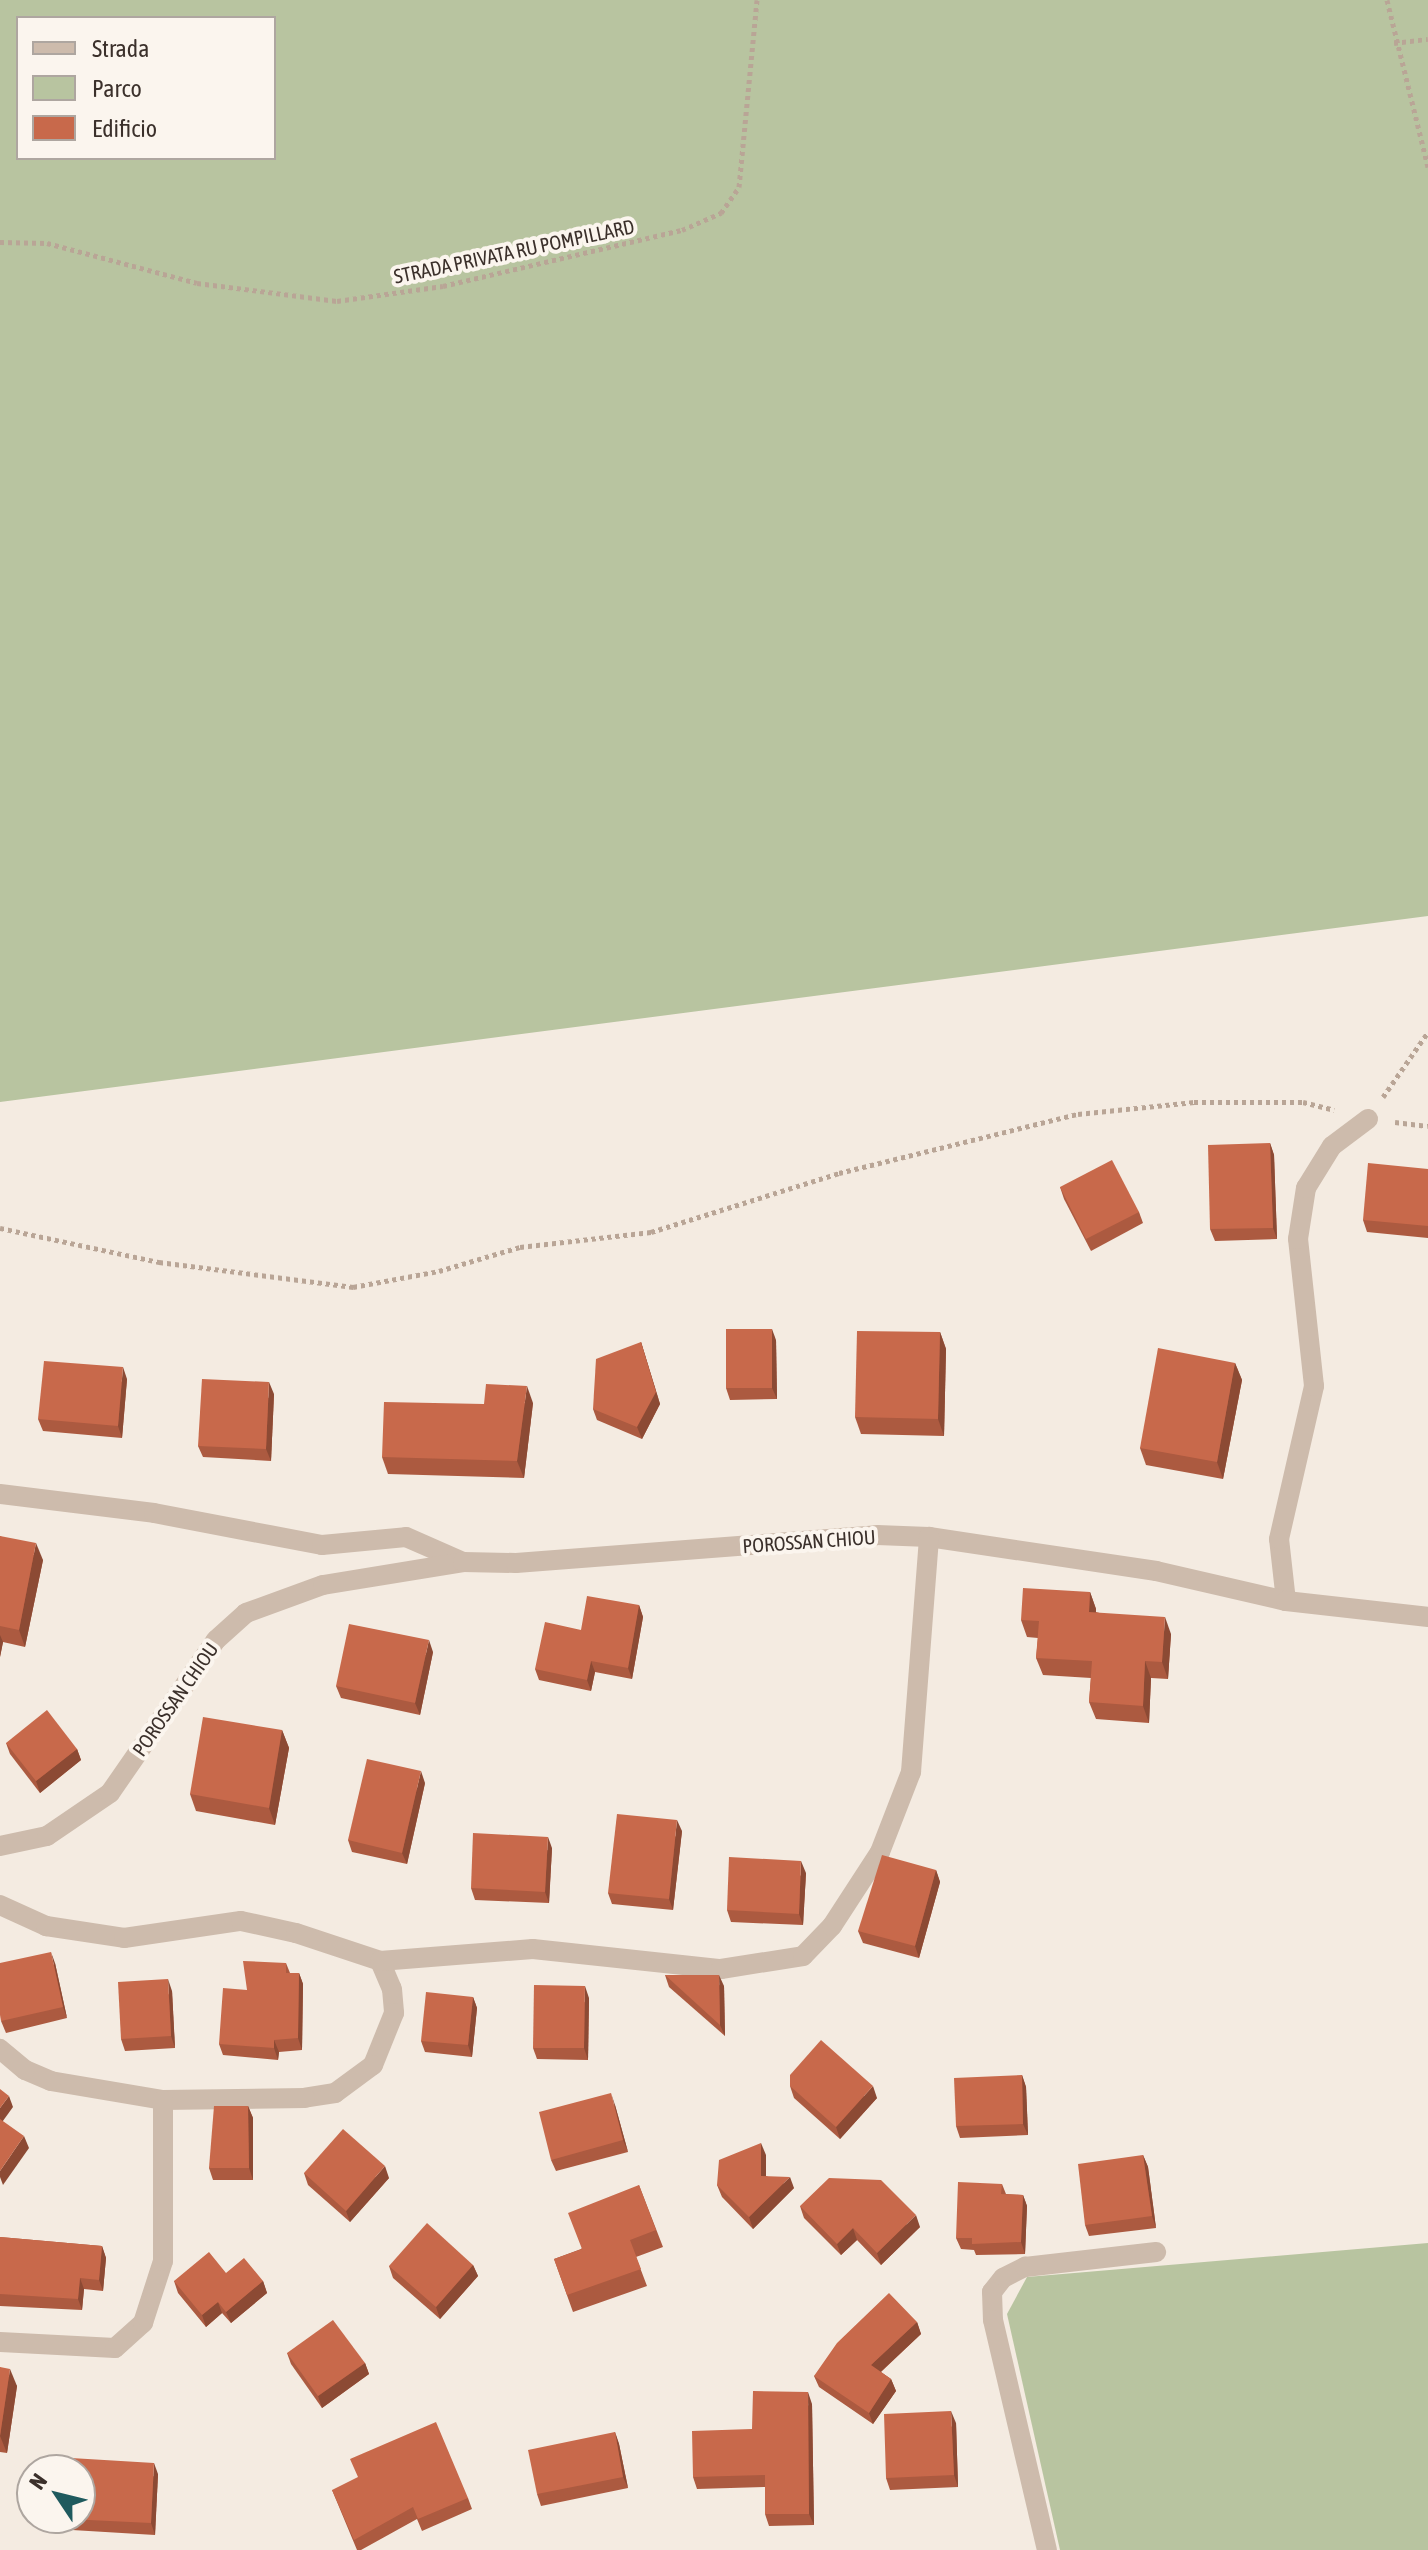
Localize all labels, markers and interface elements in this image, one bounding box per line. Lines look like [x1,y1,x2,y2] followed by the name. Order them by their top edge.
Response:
[16,16,276,160] legend
[92,35,149,62] text: Strada
[92,75,142,102] text: Parco
[92,115,157,142] text: Edificio
[392,214,636,288] street label: STRADA PRIVATA RU POMPILLARD
[742,1524,876,1558] street label: POROSSAN CHIOU
[127,1638,223,1760] street label: POROSSAN CHIOU
[16,2454,96,2534] north arrow
[24,2469,52,2494] text: N

